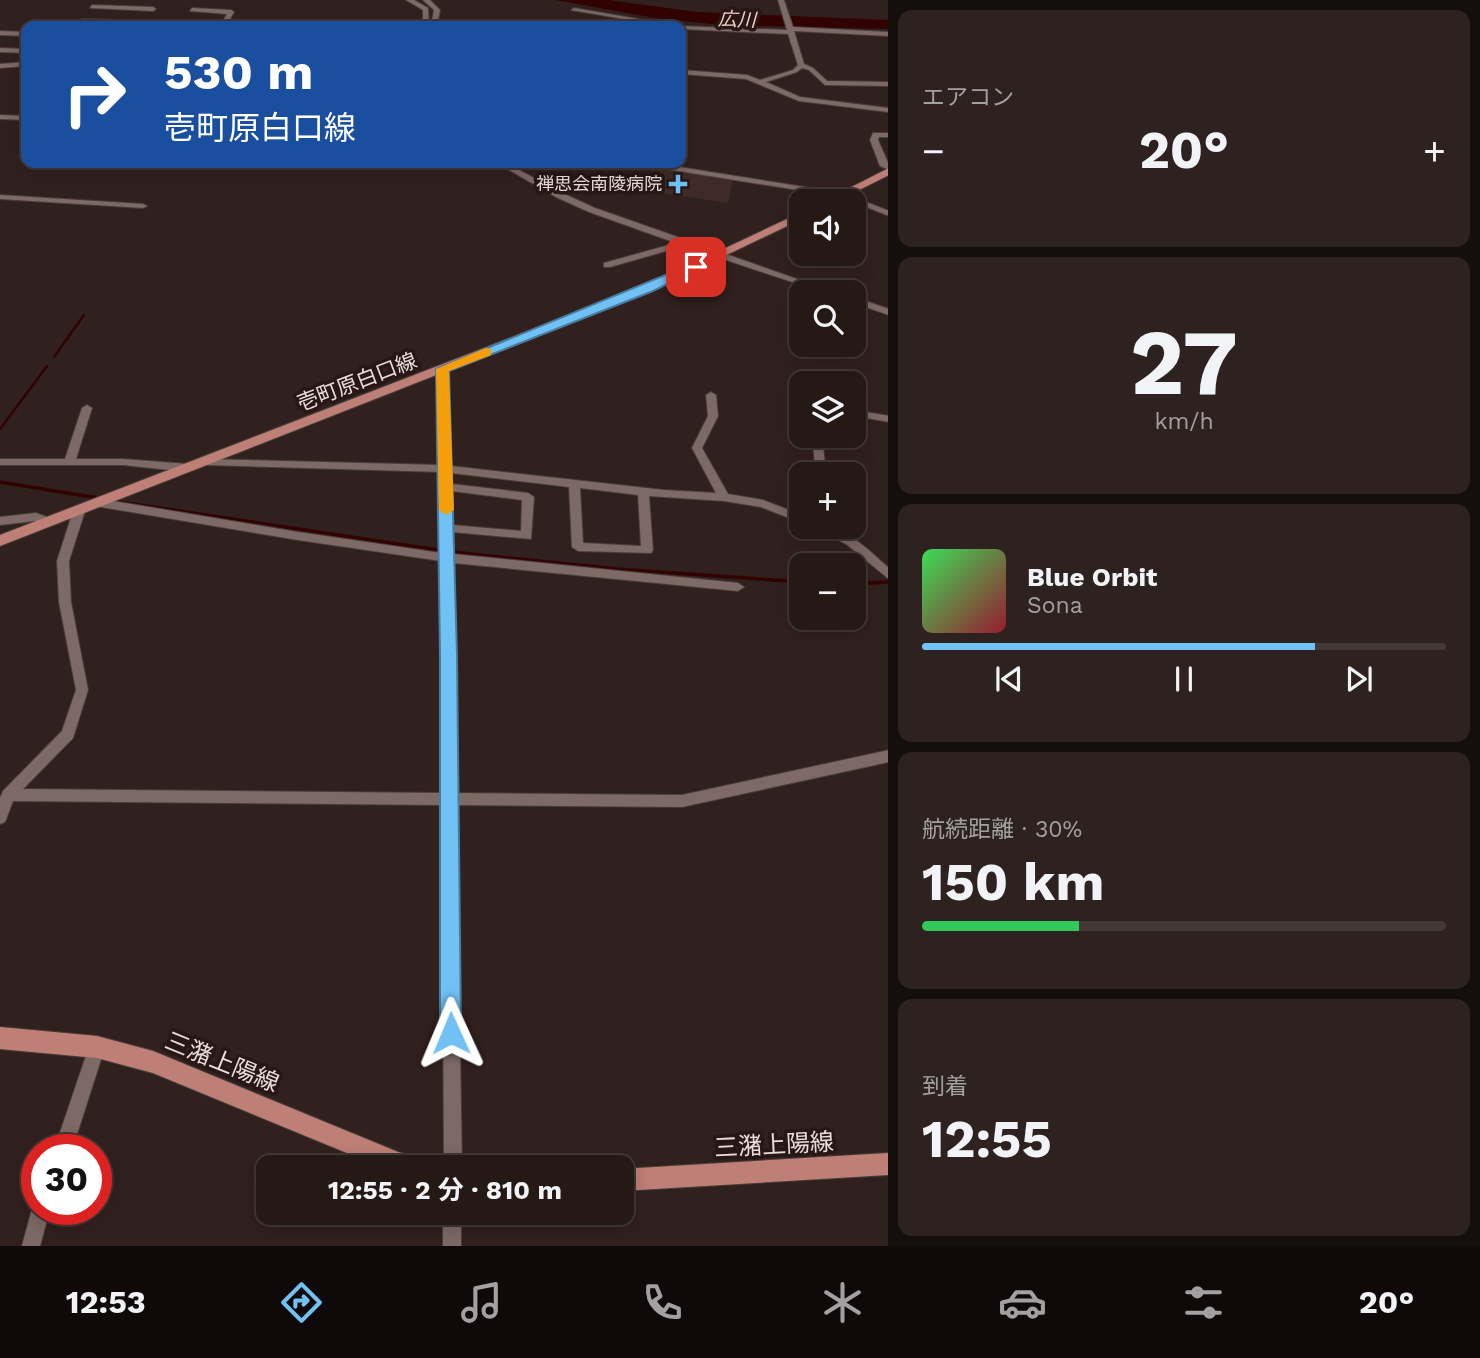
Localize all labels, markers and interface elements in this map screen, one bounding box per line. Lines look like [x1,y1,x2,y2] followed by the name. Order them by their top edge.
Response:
[718,7,758,32] water label: 広川
[164,43,313,101] text: 530 m
[49,49,140,140] icon: right
[922,84,1014,111] text: エアコン
[164,109,356,147] text: 壱町原白口線
[1139,120,1229,181] text: 20°
[922,129,945,173] text: −
[1423,129,1446,173] text: +
[536,173,662,194] place label: 禅思会南陵病院
[668,174,688,194] marker: 禅思会南陵病院
[789,189,866,630] map controls
[789,189,866,266] button: sound
[666,237,726,297] pin
[677,248,715,286] icon: arrive
[789,280,866,357] button: search
[1130,309,1238,416] text: 27
[294,347,420,416] street label: 壱町原白口線
[789,371,866,448] button: layers
[1154,408,1214,435] text: km/h
[789,462,866,539] button: +
[789,553,866,630] button: −
[1027,562,1157,592] text: Blue Orbit
[1027,592,1083,619] text: Sona
[990,660,1028,698] icon: previous
[1165,660,1203,698] icon: pause
[1340,660,1378,698] icon: next
[922,816,1082,843] text: 航続距離 · 30%
[922,852,1104,913] text: 150 km
[414,996,488,1070] position arrow
[161,1027,283,1097] street label: 三潴上陽線
[922,1073,968,1100] text: 到着
[922,1109,1052,1170] text: 12:55
[713,1128,835,1162] street label: 三潴上陽線
[21,1134,112,1225] speed limit sign: 30
[328,1175,562,1205] text: 12:55 · 2 分 · 810 m
[277,1278,326,1327] icon: directions
[457,1278,506,1327] icon: music
[638,1278,687,1327] icon: phone
[818,1278,867,1327] icon: climate
[998,1278,1047,1327] icon: car
[1179,1278,1228,1327] icon: filters
[66,1283,146,1321] text: 12:53
[1359,1283,1414,1321] text: 20°

